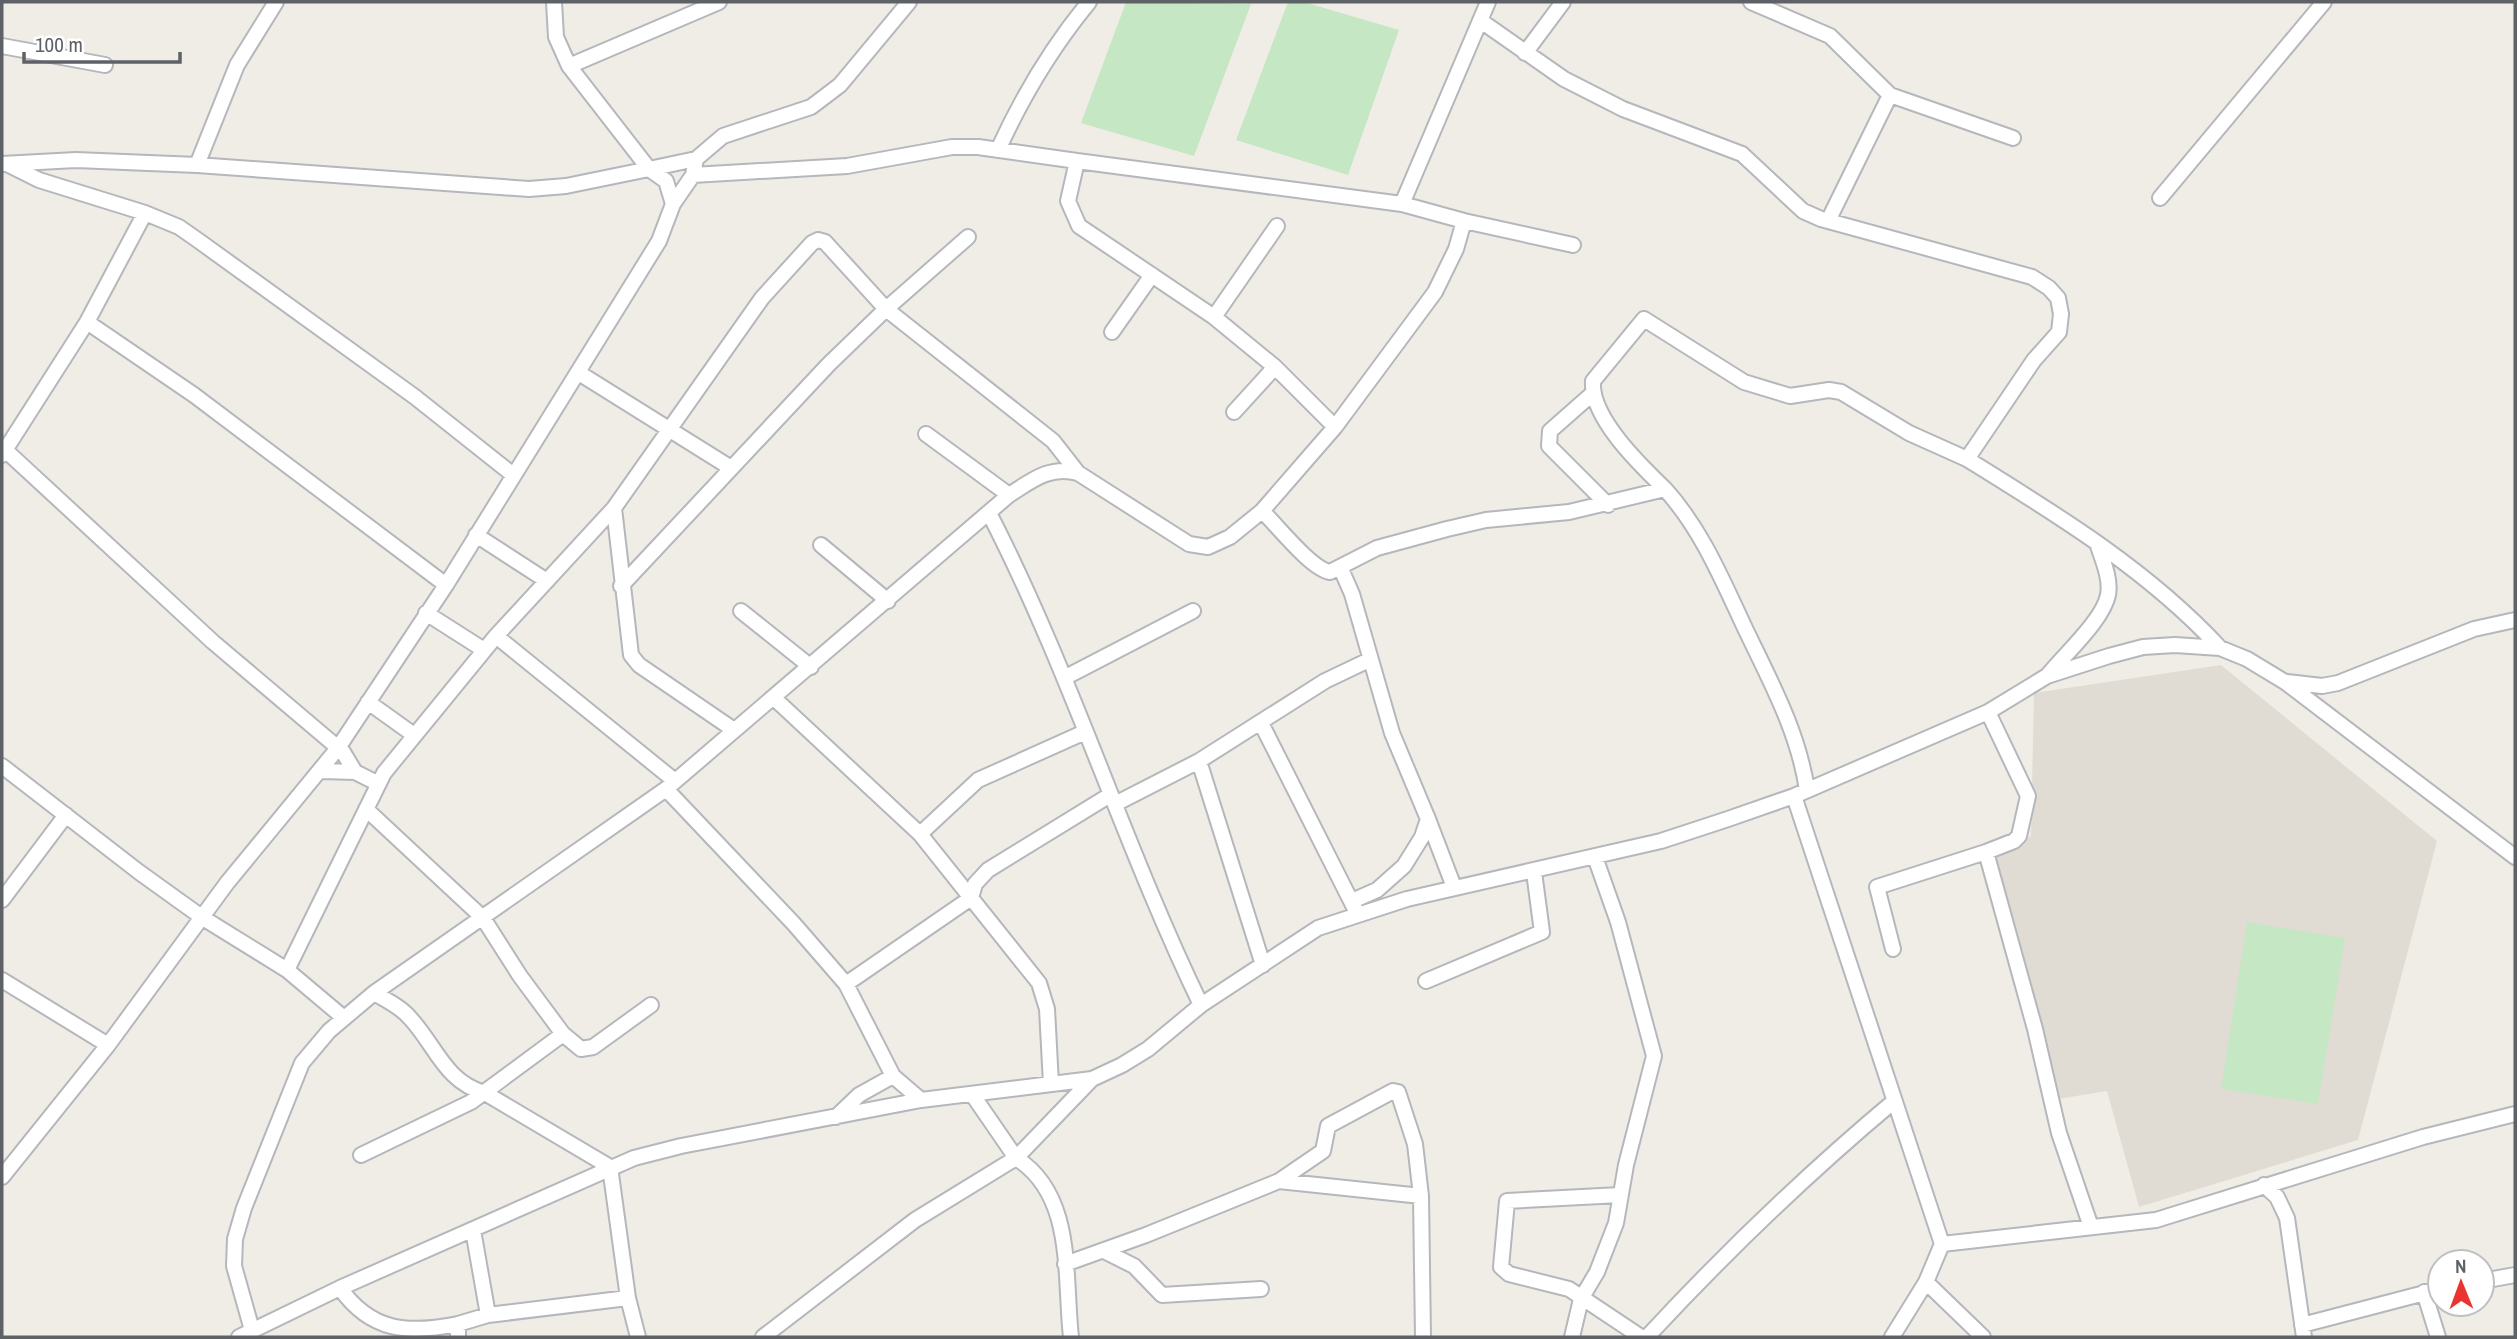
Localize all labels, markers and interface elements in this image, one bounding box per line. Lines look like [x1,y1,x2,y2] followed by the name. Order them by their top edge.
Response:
[24,21,180,65] scale bar
[35,30,83,59] text: 100 m
[2426,1248,2496,1318] north arrow
[2455,1253,2467,1279] text: N

